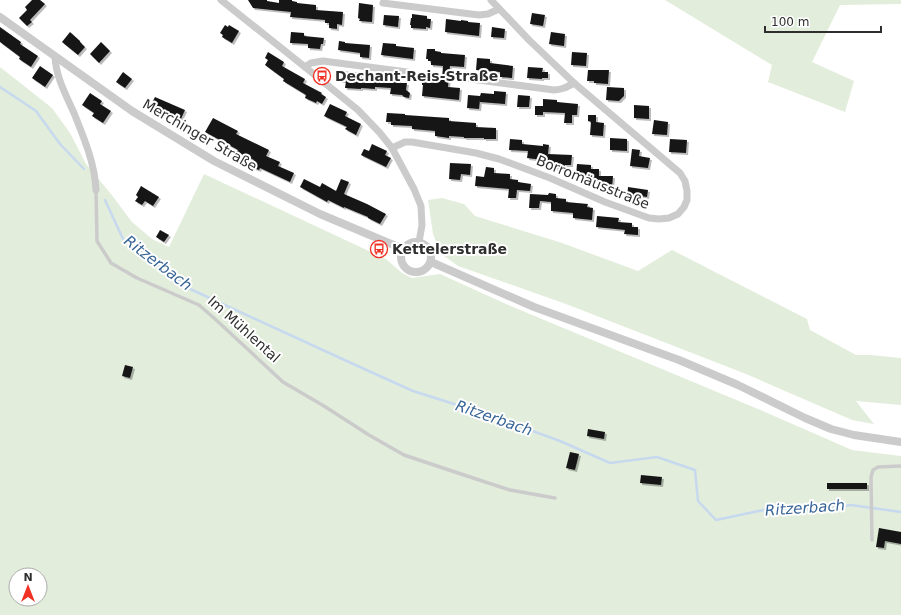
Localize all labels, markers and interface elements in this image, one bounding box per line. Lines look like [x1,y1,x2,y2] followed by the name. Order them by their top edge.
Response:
[765,8,881,34] scale bar
[771,15,809,29] text: 100 m
[312,66,332,86] bus stop icon: Dechant-Reis-Straße
[335,68,498,84] place label: Dechant-Reis-Straße
[140,96,260,174] street label: Merchinger Straße
[534,152,652,212] street label: Borromäusstraße
[121,232,195,294] water label: Ritzerbach
[369,239,389,259] bus stop icon: Kettelerstraße
[392,241,507,257] place label: Kettelerstraße
[205,292,283,366] street label: Im Mühlental
[453,396,535,440] water label: Ritzerbach
[764,496,846,520] water label: Ritzerbach
[8,567,48,607] north arrow
[23,571,33,584] text: N

